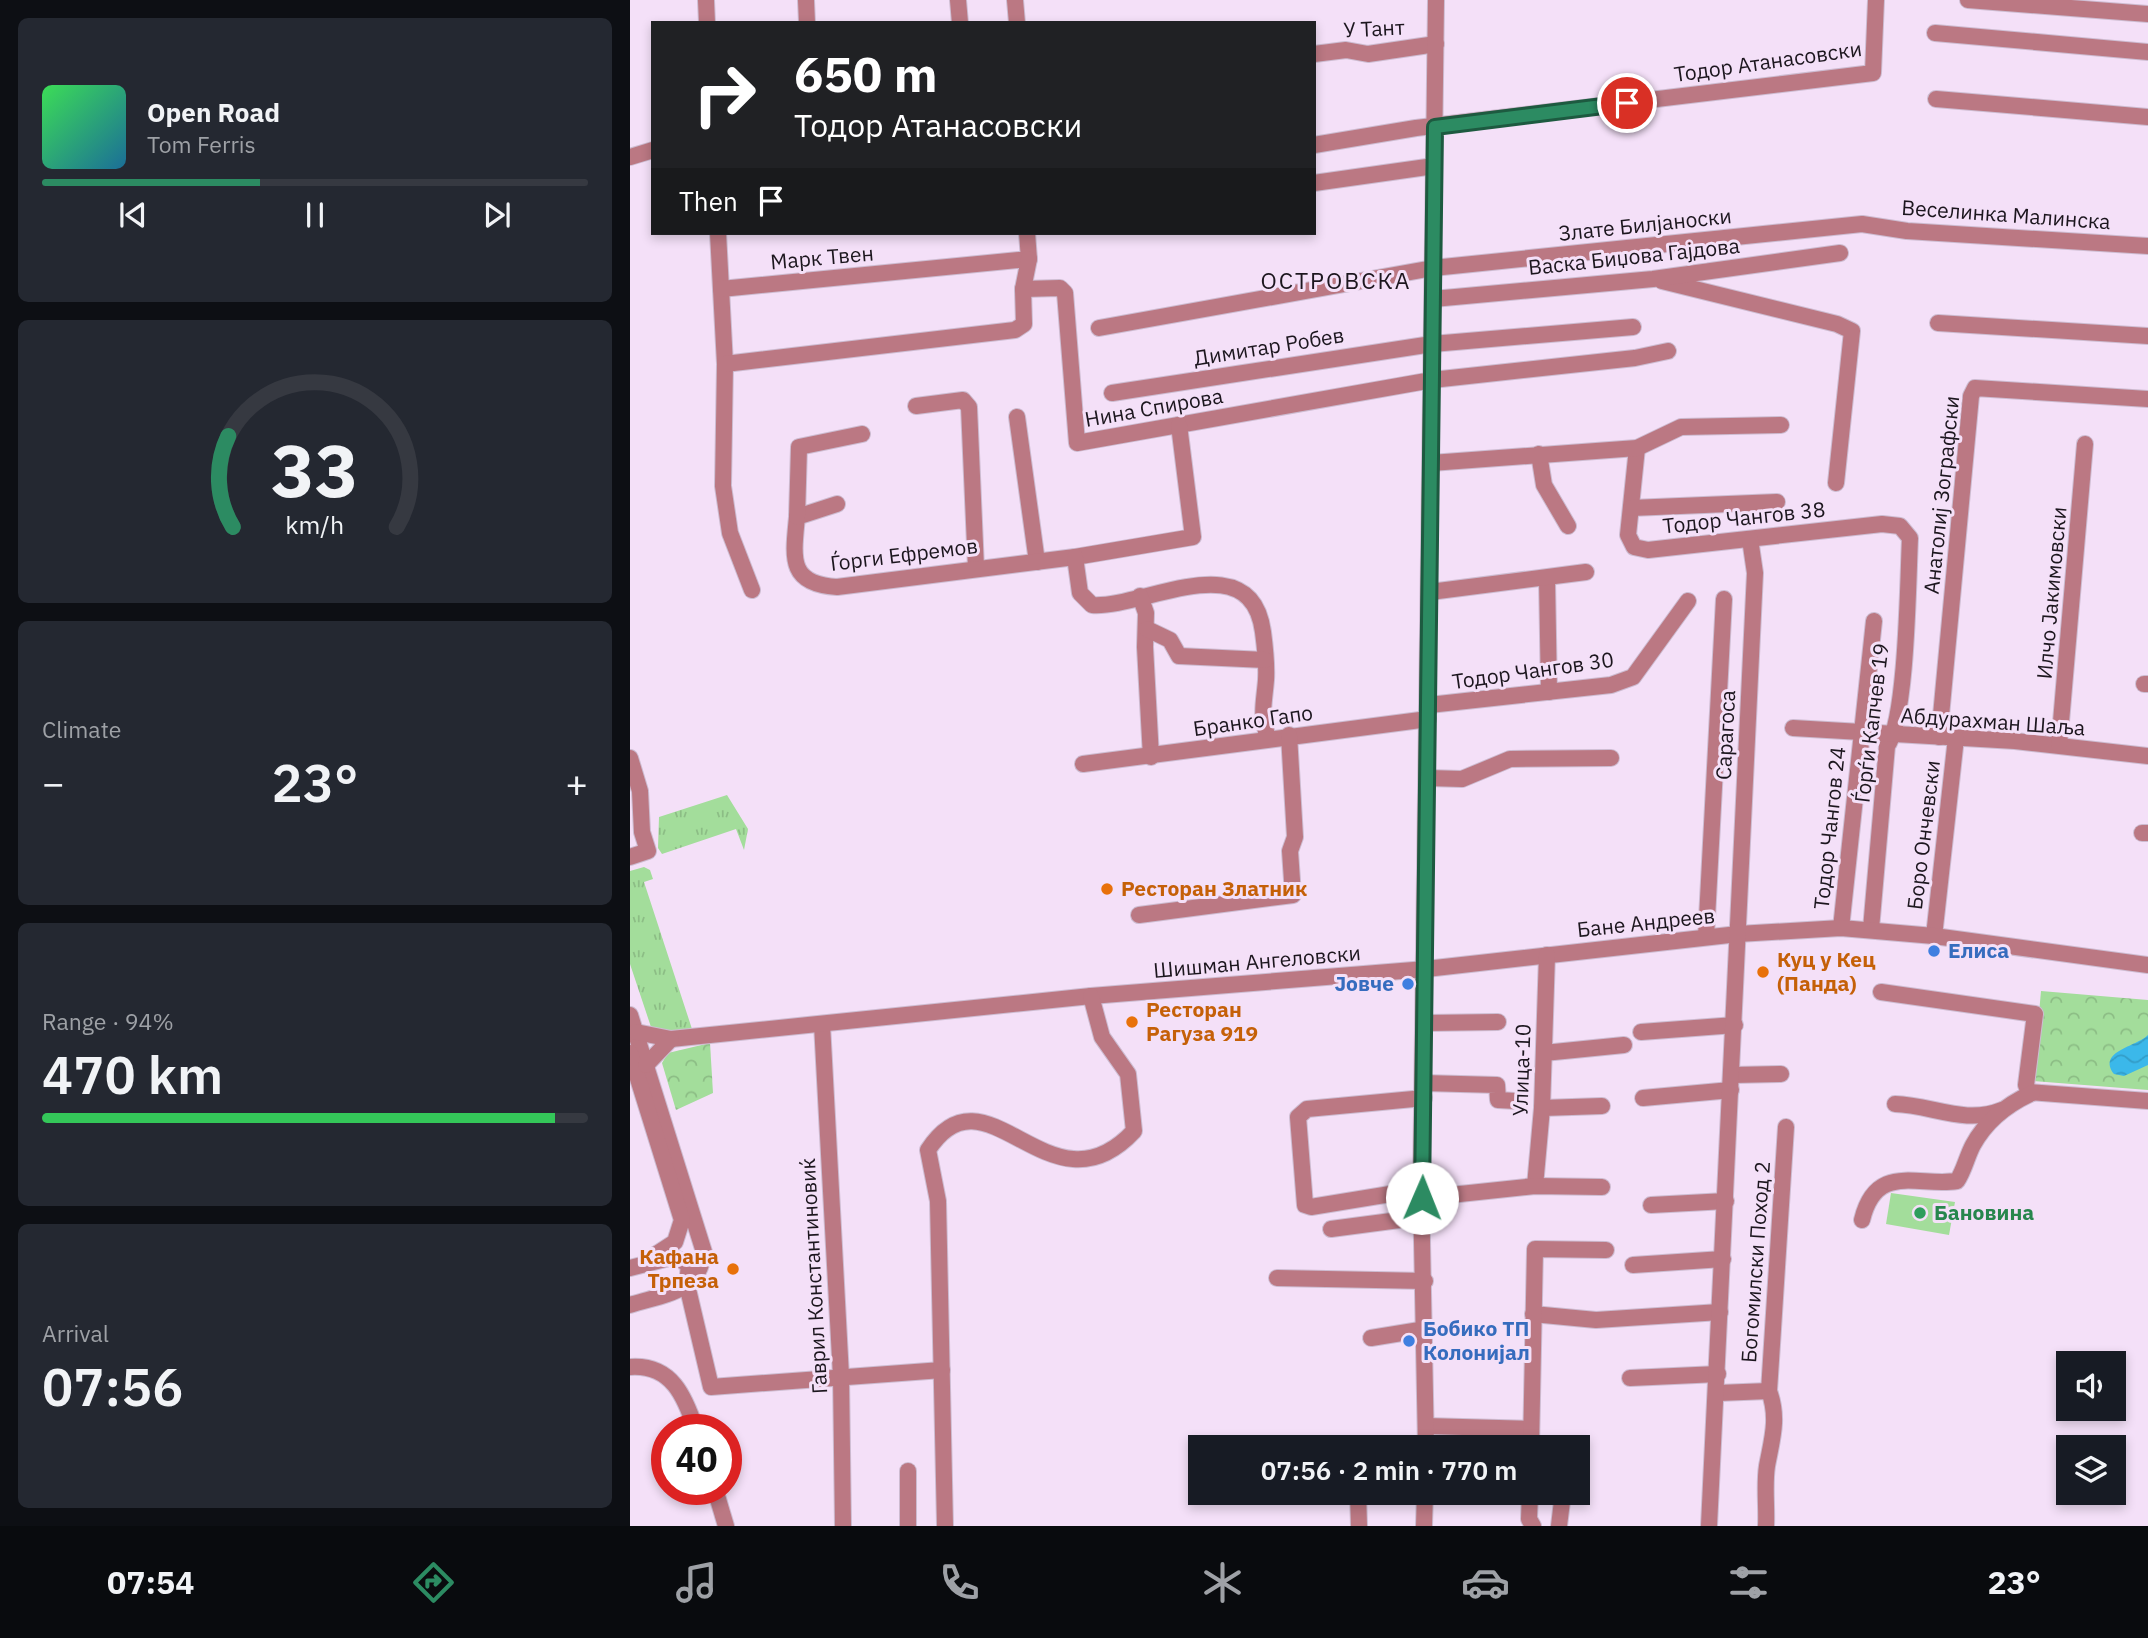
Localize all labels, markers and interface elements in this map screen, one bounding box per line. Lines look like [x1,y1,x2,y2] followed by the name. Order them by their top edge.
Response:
[1343,12,1405,44] street label: У Тант
[1672,34,1863,88] street label: Тодор Атанасовски
[794,42,938,105] text: 650 m
[679,49,770,140] icon: right
[1597,73,1657,133] pin
[1608,84,1646,122] icon: arrive
[147,95,280,129] text: Open Road
[794,104,1082,146] text: Тодор Атанасовски
[147,129,256,159] text: Tom Ferris
[752,182,790,220] icon: arrive
[679,184,738,218] text: Then
[1901,193,2112,235] street label: Веселинка Малинска
[114,196,152,234] icon: previous
[296,196,334,234] icon: pause
[478,196,516,234] icon: next
[1557,201,1733,247] street label: Злате Билјаноски
[1527,231,1741,281] street label: Васка Биџова Гајдова
[769,239,875,275] street label: Марк Твен
[1260,265,1412,295] district label: ОСТРОВСКА
[1192,320,1346,372] street label: Димитар Робев
[1083,381,1225,433] street label: Нина Спирова
[1917,394,1965,595] street label: Анатолиј Зографски
[271,423,359,518] text: 33
[1661,495,1827,539] street label: Тодор Чангов 38
[2030,505,2072,680] street label: Илчо Јакимовски
[286,508,344,541] text: km/h
[828,531,979,577] street label: Ѓорги Ефремов
[1847,642,1895,804] street label: Ѓорѓи Капчев 19
[1450,645,1616,695] street label: Тодор Чангов 30
[1709,689,1741,781] street label: Сарагоса
[1191,698,1315,742] street label: Бранко Гапо
[1900,701,2086,741] street label: Абдурахман Шаља
[42,714,121,744] text: Climate
[1807,745,1851,911] street label: Тодор Чангов 24
[272,749,358,816] text: 23°
[42,758,65,807] text: −
[565,758,588,807] text: +
[1900,759,1946,911] street label: Боро Ончевски
[1121,874,1307,902] place label: Ресторан Златник
[1099,881,1115,897] marker: Ресторан Златник
[1575,901,1716,943] street label: Бане Андреев
[1948,936,2009,964] place label: Елиса
[1152,938,1362,984] street label: Шишман Ангеловски
[1926,943,1942,959] marker: Елиса
[1777,945,1875,997] place label: Куц у Кец (Панда)
[1755,964,1771,980] marker: Куц у Кец (Панда)
[1334,969,1394,997] place label: Јовче
[1400,976,1416,992] marker: Јовче
[1146,995,1258,1047] place label: Ресторан Рагуза 919
[42,1006,174,1036] text: Range · 94%
[1124,1014,1140,1030] marker: Ресторан Рагуза 919
[1505,1023,1537,1117] street label: Улица-10
[42,1041,223,1108] text: 470 km
[793,1157,833,1395] street label: Гаврил Константиновиќ
[1734,1160,1776,1364] street label: Богомилски Поход 2
[1385,1161,1459,1235] position arrow
[1934,1198,2034,1226] place label: Бановина
[1912,1205,1928,1221] marker: Бановина
[639,1242,719,1294] place label: Кафана Трпеза
[725,1261,741,1277] marker: Кафана Трпеза
[1423,1314,1530,1366] place label: Бобико ТП Колонијал
[42,1318,109,1348] text: Arrival
[1401,1333,1417,1349] marker: Бобико ТП Колонијал
[2056,1351,2126,1505] map controls
[2056,1351,2126,1421] button: sound
[42,1353,183,1420] text: 07:56
[651,1414,742,1505] speed limit sign: 40
[2056,1435,2126,1505] button: layers
[1261,1453,1517,1487] text: 07:56 · 2 min · 770 m
[409,1558,458,1607] icon: directions
[672,1558,721,1607] icon: music
[935,1558,984,1607] icon: phone
[1198,1558,1247,1607] icon: climate
[1461,1558,1510,1607] icon: car
[1724,1558,1773,1607] icon: filters
[107,1561,194,1603] text: 07:54
[1987,1561,2041,1603] text: 23°

